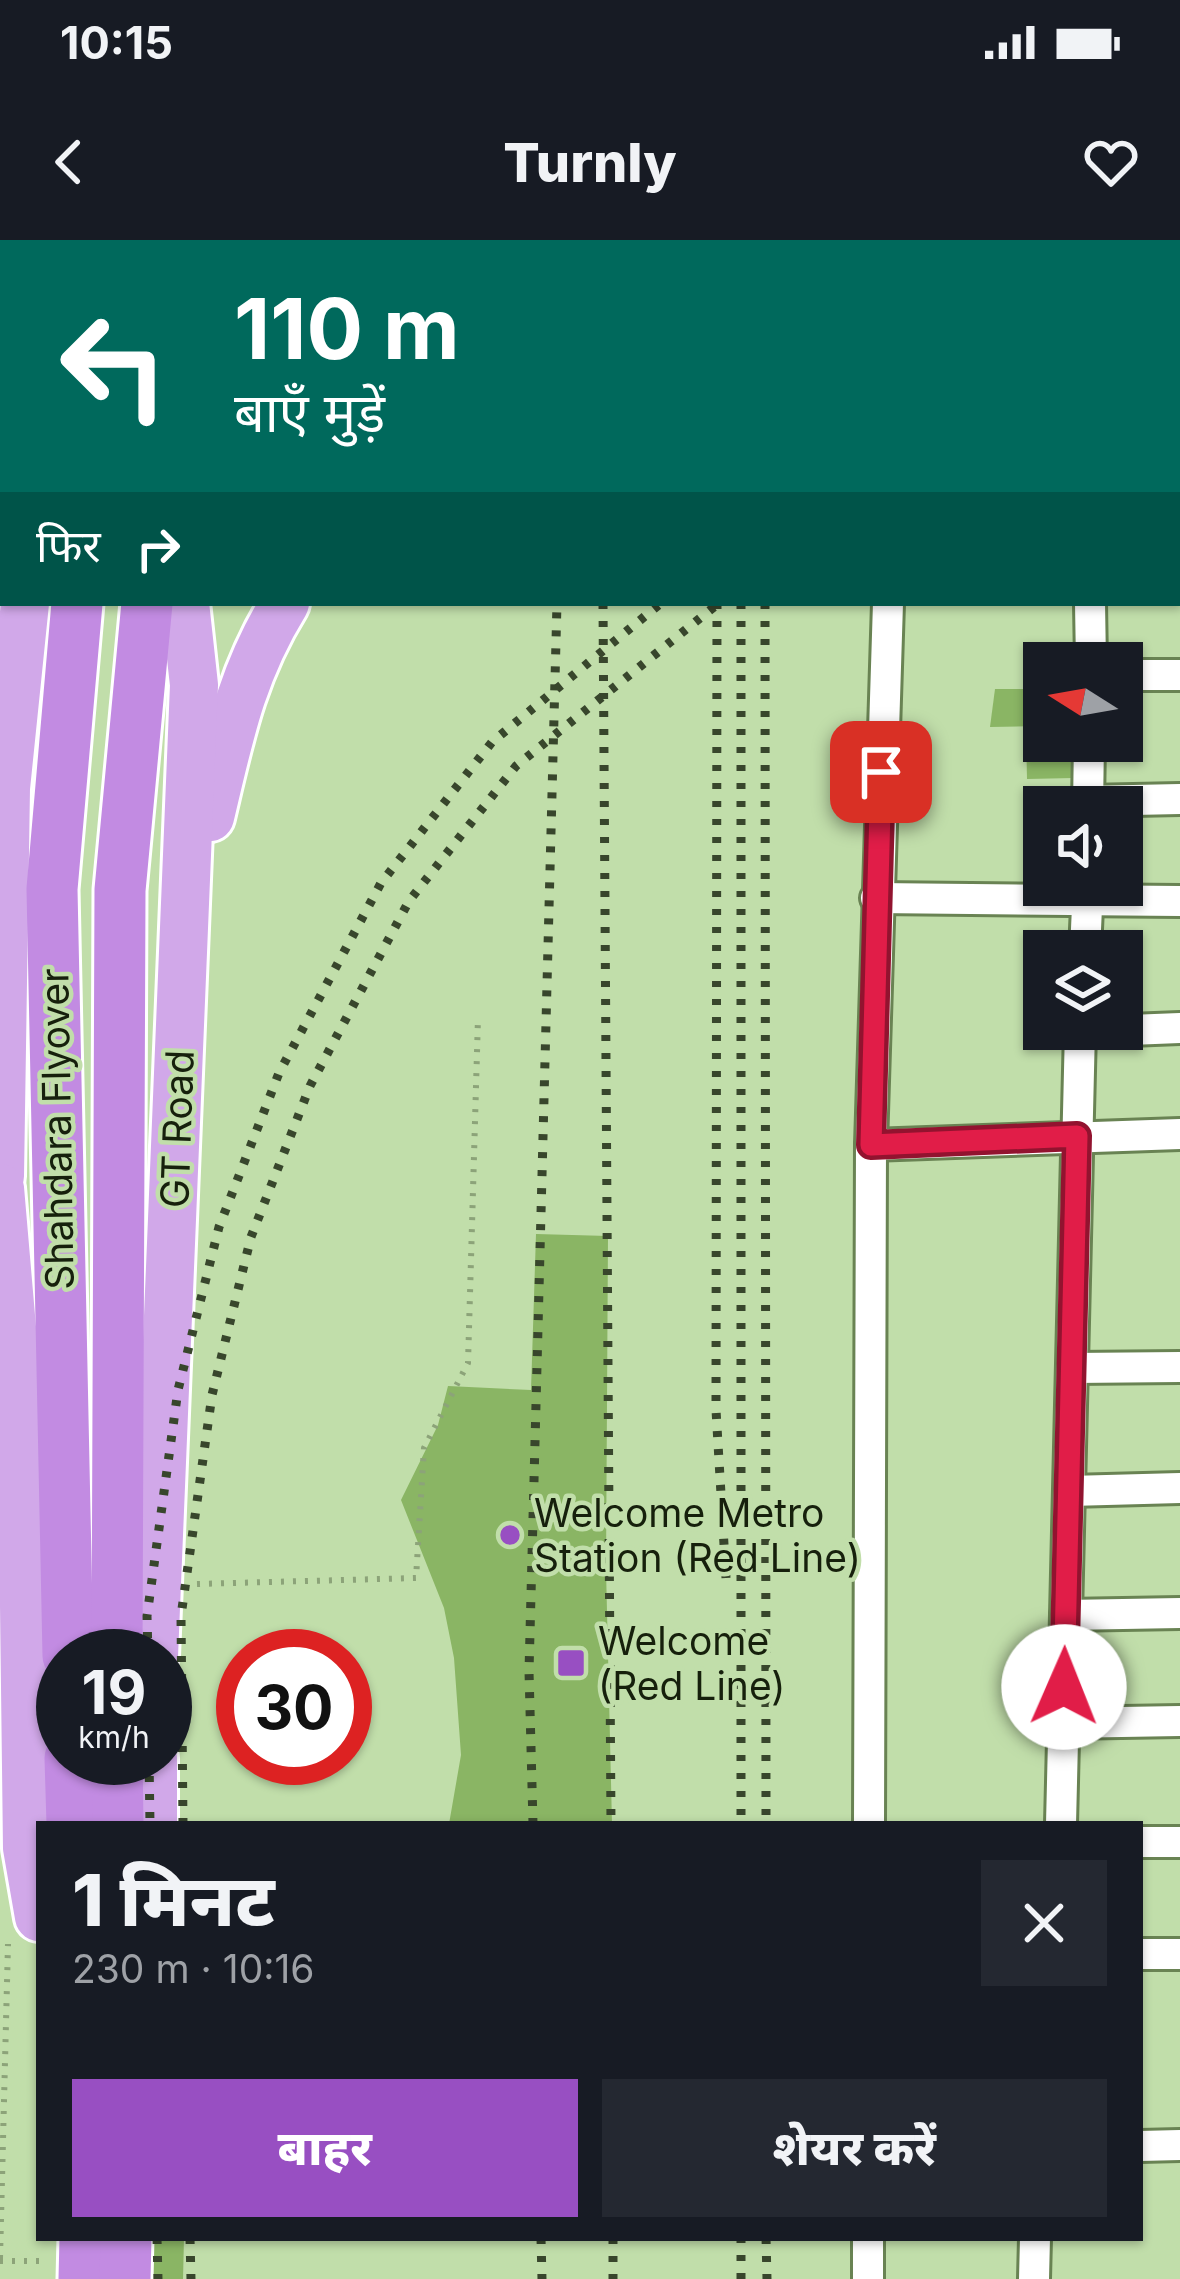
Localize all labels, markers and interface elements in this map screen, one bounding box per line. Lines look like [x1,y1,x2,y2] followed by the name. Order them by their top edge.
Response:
[60,15,173,70] text: 10:15
[36,129,102,195] icon: back
[1078,129,1144,195] icon: heart
[503,130,677,195] text: Turnly
[234,278,460,379] text: 110 m
[36,288,192,444] icon: left
[234,380,385,445] text: बाएँ मुड़ें
[125,516,191,582] icon: right
[36,518,101,573] text: फिर
[1023,642,1143,762] north arrow
[1023,642,1143,1050] map controls
[830,721,932,823] pin
[848,739,914,805] icon: arrive
[1023,786,1143,906] button: sound
[1023,930,1143,1050] button: layers
[30,968,83,1290] street label: Shahdara Flyover
[150,1049,203,1209] street label: GT Road
[534,1489,861,1581] place label: Welcome Metro Station (Red Line)
[497,1522,523,1548] marker: Welcome Metro Station (Red Line)
[598,1617,785,1709] place label: Welcome (Red Line)
[1001,1624,1127,1750] position arrow
[216,1629,372,1785] speed limit sign: 30
[555,1647,587,1679] marker: Welcome (Red Line)
[82,1656,146,1728] text: 19
[78,1719,150,1755] text: km/h
[72,1856,275,1943] text: 1 मिनट
[981,1860,1107,1986] button: close
[72,1945,315,1992] text: 230 m · 10:16
[72,2079,578,2217] button: बाहर
[602,2079,1107,2217] button: शेयर करें

